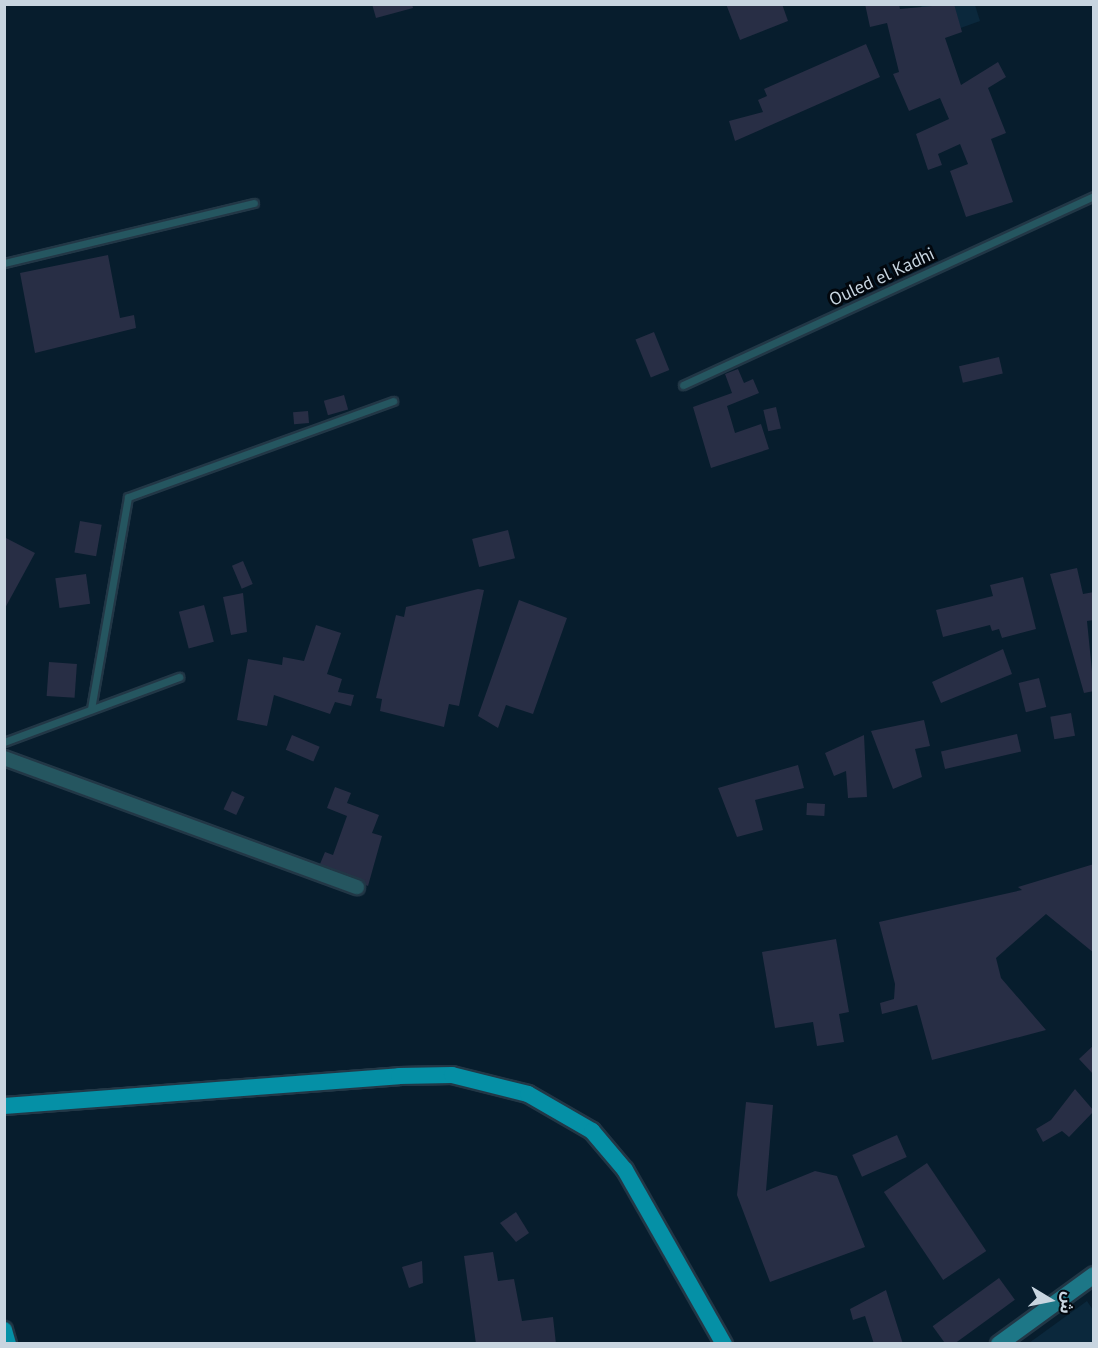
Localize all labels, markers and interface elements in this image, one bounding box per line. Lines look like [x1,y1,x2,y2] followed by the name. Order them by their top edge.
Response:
[826,243,938,311] street label: Ouled el Kadhi
[1020,1270,1080,1330] north arrow
[1056,1291,1079,1316] text: ش

